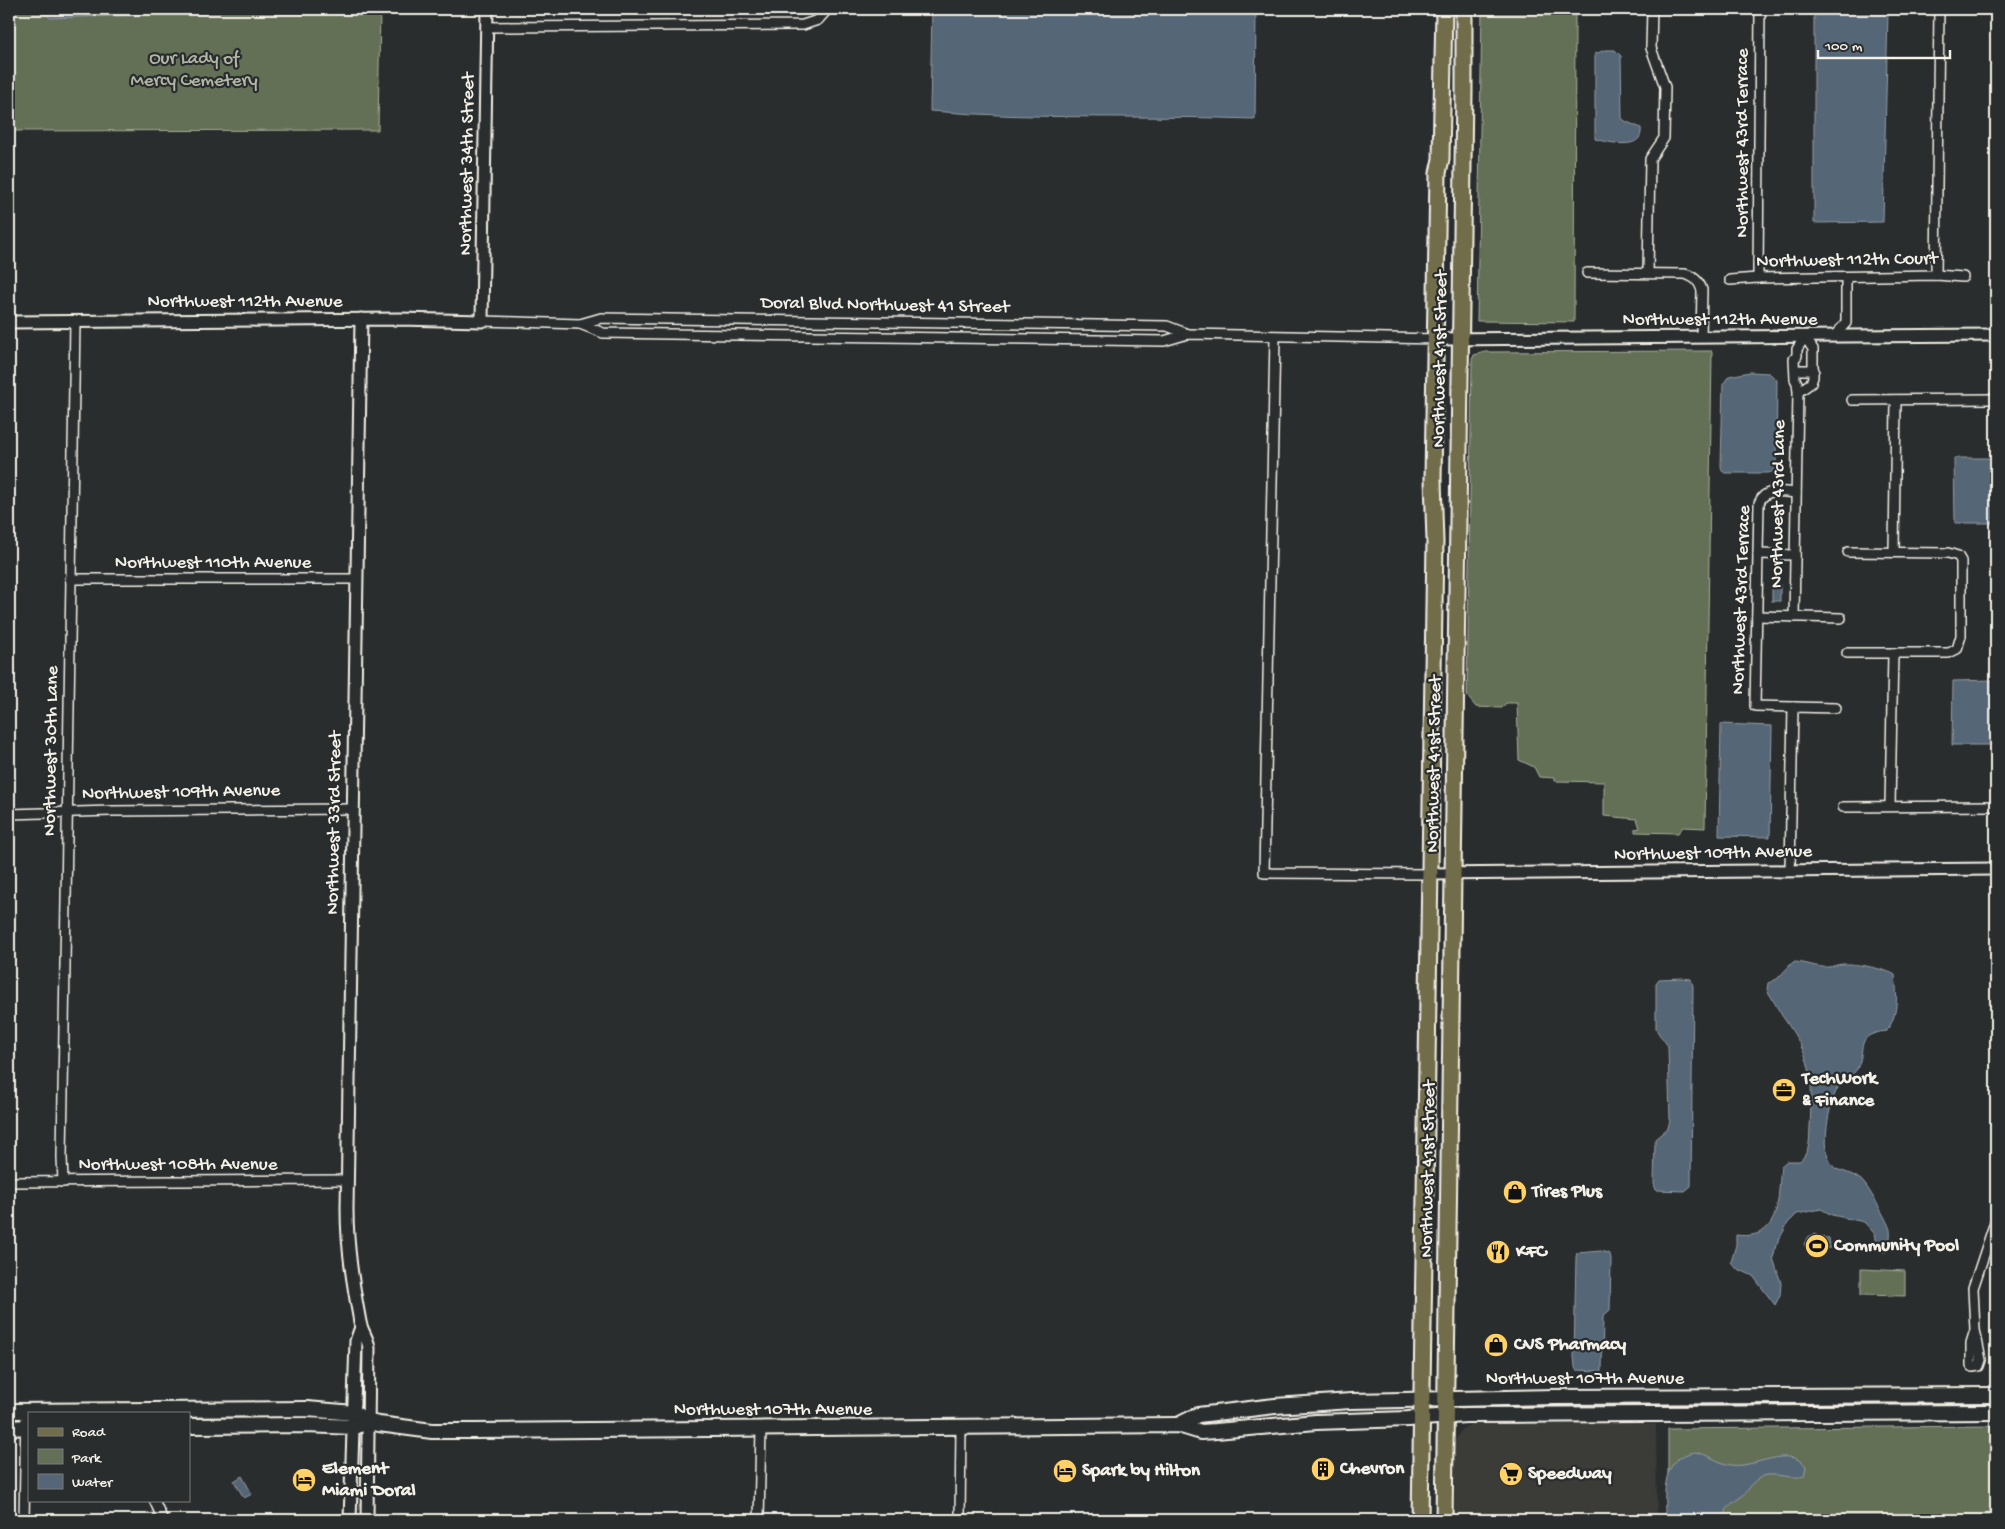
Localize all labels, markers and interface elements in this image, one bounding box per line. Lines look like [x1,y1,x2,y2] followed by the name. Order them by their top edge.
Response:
[1818,28,1950,60] scale bar
[1824,38,1863,56] text: 100 m
[130,48,258,93] park label: Our Lady of Mercy Cemetery
[1732,48,1755,238] street label: Northwest 43rd Terrace
[455,70,481,256] street label: Northwest 34th Street
[1756,248,1940,274] street label: Northwest 112th Court
[1428,268,1454,448] street label: Northwest 41st Street
[148,291,343,314] street label: Northwest 112th Avenue
[758,292,1012,320] street label: Doral Blvd Northwest 41 Street
[1623,309,1818,332] street label: Northwest 112th Avenue
[1766,419,1792,588] street label: Northwest 43rd Lane
[1727,505,1757,695] street label: Northwest 43rd Terrace
[115,552,311,575] street label: Northwest 110th Avenue
[39,666,65,836] street label: Northwest 30th Lane
[1422,673,1448,853] street label: Northwest 41st Street
[322,729,348,915] street label: Northwest 33rd Street
[82,780,281,806] street label: Northwest 109th Avenue
[1614,841,1813,867] street label: Northwest 109th Avenue
[1800,1068,1880,1113] place label: TechWork & Finance
[1771,1077,1797,1103] office icon: TechWork & Finance
[1416,1078,1442,1258] street label: Northwest 41st Street
[78,1154,278,1177] street label: Northwest 108th Avenue
[1502,1179,1528,1205] shop icon: Tires Plus
[1530,1181,1603,1204] place label: Tires Plus
[1804,1233,1830,1259] sports icon: Community Pool
[1833,1235,1959,1258] place label: Community Pool
[1485,1239,1511,1265] restaurant icon: KFC
[1515,1241,1548,1264] place label: KFC
[1483,1332,1509,1358] shop icon: CVS Pharmacy
[1513,1334,1627,1357] place label: CVS Pharmacy
[1486,1368,1685,1391] street label: Northwest 107th Avenue
[674,1399,873,1422] street label: Northwest 107th Avenue
[28,1412,190,1502] legend
[72,1424,106,1442] text: Road
[71,1450,102,1468] text: Park
[1310,1456,1336,1482] building icon: Chevron
[322,1458,416,1503] place label: Element Miami Doral
[1052,1458,1078,1484] hotel icon: Spark by Hilton
[1339,1458,1405,1481] place label: Chevron
[1082,1460,1201,1483] place label: Spark by Hilton
[1498,1461,1524,1487] supermarket icon: Speedway
[1528,1463,1612,1486] place label: Speedway
[291,1467,317,1493] hotel icon: Element Miami Doral
[72,1474,114,1492] text: Water

